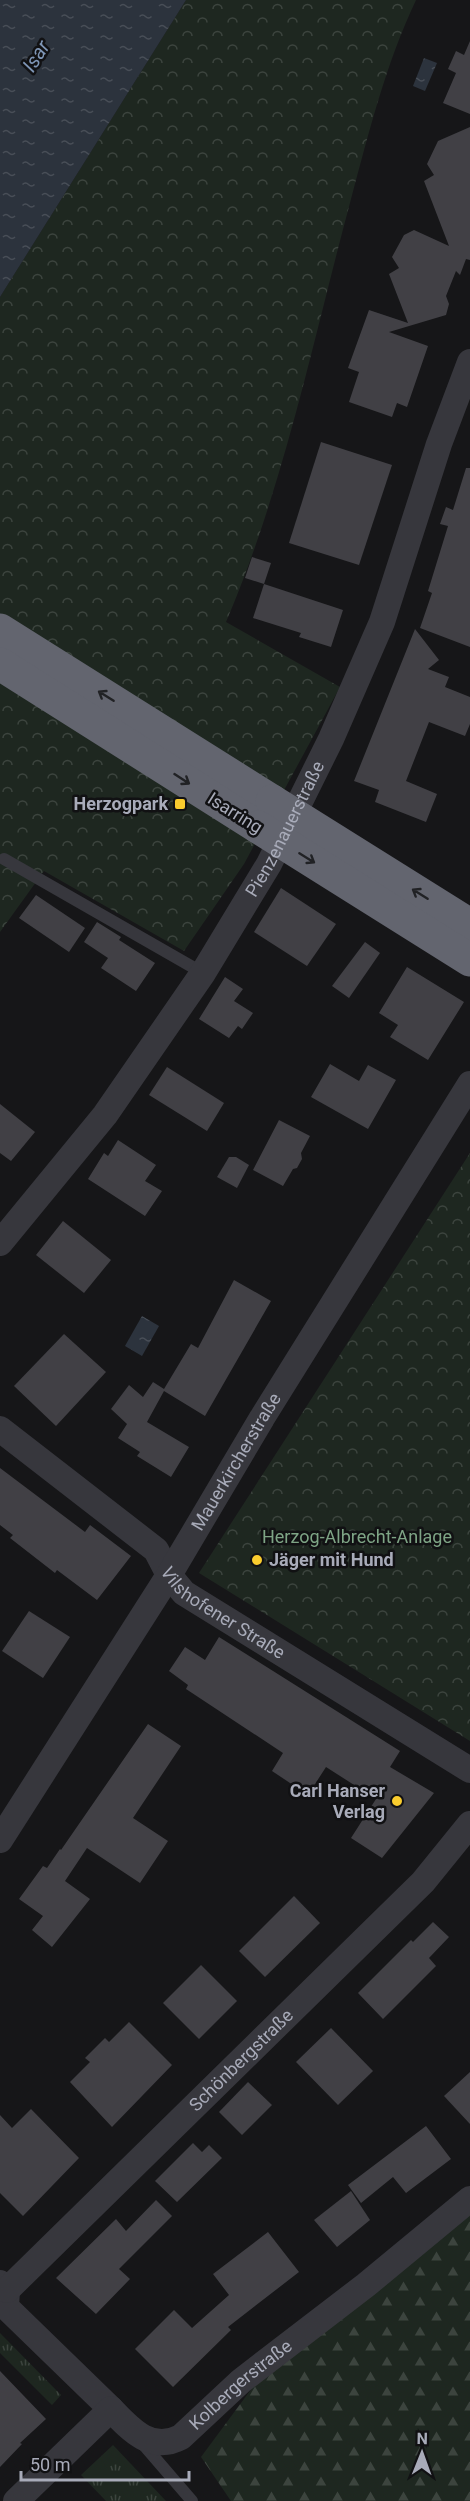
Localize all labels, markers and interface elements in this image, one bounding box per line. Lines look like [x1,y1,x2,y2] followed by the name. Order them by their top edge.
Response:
[17,35,56,76] water label: Isar
[98,690,115,702] one-way arrow
[241,757,328,900] street label: Pienzenauerstraße
[173,774,190,786] one-way arrow
[204,788,267,838] street label: Isarring
[74,793,168,814] place label: Herzogpark
[173,797,187,811] marker: Herzogpark
[298,853,315,865] one-way arrow
[412,888,429,901] one-way arrow
[187,1389,285,1534] street label: Mauerkircherstraße
[262,1526,452,1547] park label: Herzog-Albrecht-Anlage
[269,1549,394,1570] place label: Jäger mit Hund
[250,1553,264,1567] marker: Jäger mit Hund
[157,1563,289,1663] street label: Vilshofener Straße
[290,1780,385,1822] place label: Carl Hanser Verlag
[390,1794,404,1808] marker: Carl Hanser Verlag
[185,2005,297,2115] street label: Schönbergstraße
[185,2335,296,2434] street label: Kolbergerstraße
[392,2423,452,2483] north arrow
[416,2429,428,2448] text: N
[21,2444,189,2482] scale bar
[30,2454,70,2475] text: 50 m

